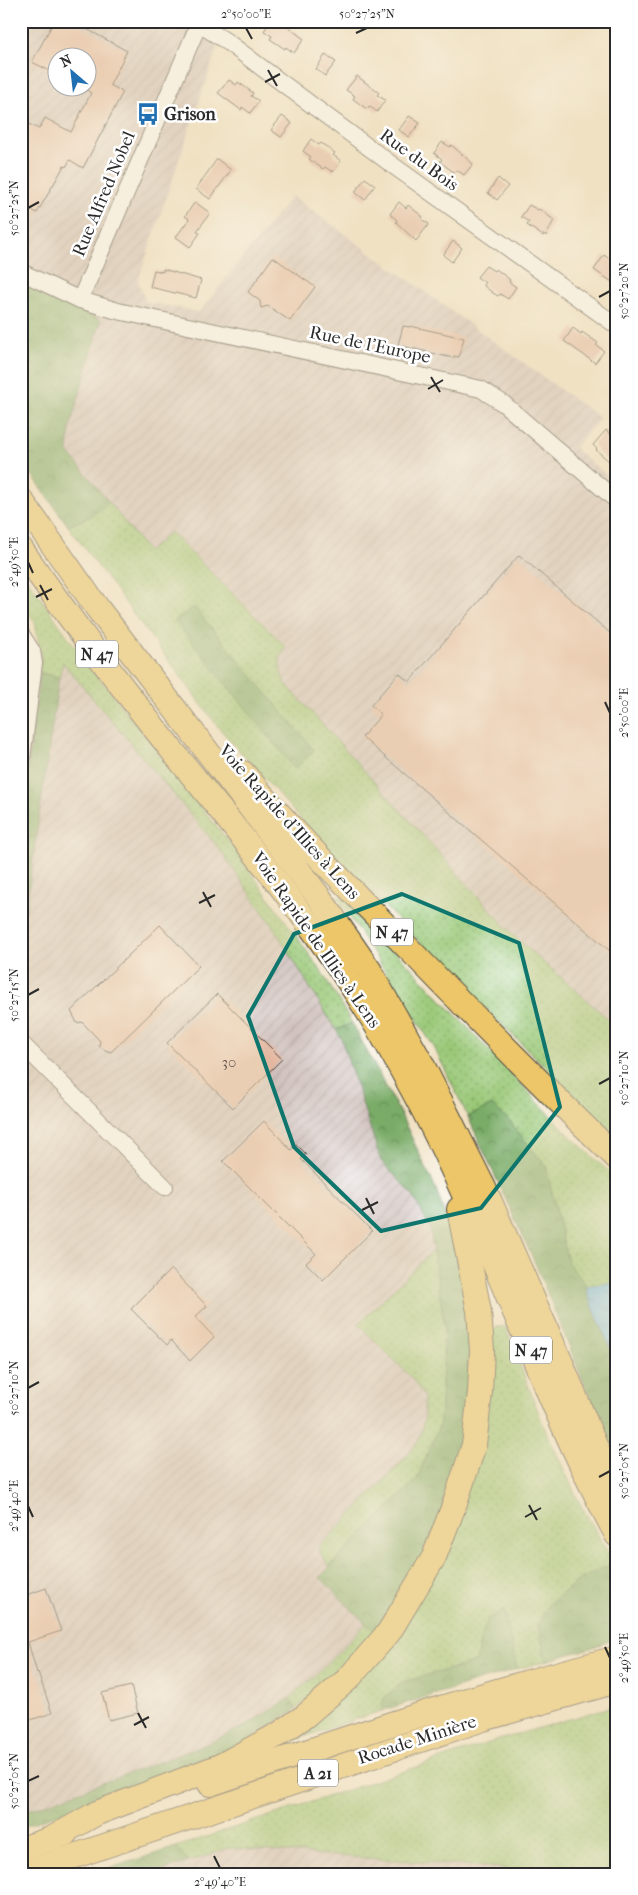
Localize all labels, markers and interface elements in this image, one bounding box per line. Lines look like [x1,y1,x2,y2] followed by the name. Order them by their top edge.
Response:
[221,7,271,21] text: 2°50'00"E
[339,7,395,21] text: 50°27'25"N
[48,48,98,98] north arrow
[57,51,75,71] text: N
[135,101,161,127] bus stop icon: Grison
[164,104,216,125] place label: Grison
[376,124,463,196] street label: Rue du Bois
[68,128,140,260] street label: Rue Alfred Nobel
[7,180,21,236] text: 50°27'25"N
[617,262,631,320] text: 50°27'20"N
[307,322,433,368] street label: Rue de l'Europe
[7,537,21,587] text: 2°49'50"E
[76,641,118,668] road number: N 47
[617,688,631,738] text: 2°50'00"E
[213,740,364,904] street label: Voie Rapide d’Illies à Lens
[247,847,385,1032] street label: Voie Rapide de Illies à Lens
[371,919,413,946] road number: N 47
[7,968,21,1022] text: 50°27'15"N
[617,1050,631,1106] text: 50°27'10"N
[222,1053,236,1071] house number: 30
[510,1336,552,1364] road number: N 47
[7,1360,21,1416] text: 50°27'10"N
[617,1443,631,1499] text: 50°27'05"N
[7,1480,21,1532] text: 2°49'40"E
[617,1633,631,1683] text: 2°49'50"E
[355,1711,479,1769] street label: Rocade Minière
[7,1753,21,1809] text: 50°27'05"N
[298,1760,338,1786] road number: A 21
[194,1875,246,1889] text: 2°49'40"E

